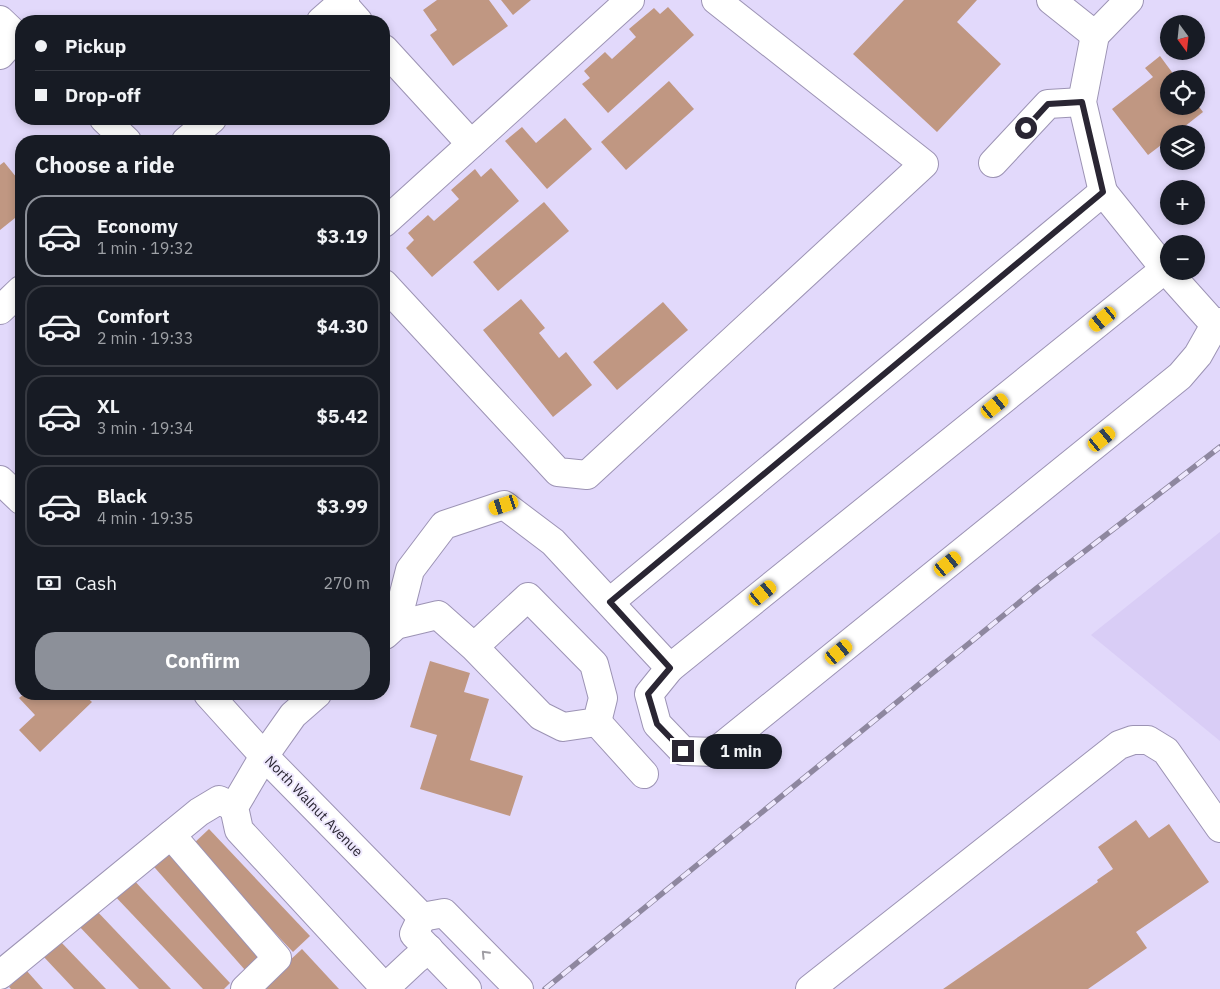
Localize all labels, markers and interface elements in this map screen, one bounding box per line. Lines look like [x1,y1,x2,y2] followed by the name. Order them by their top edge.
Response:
[1160,15,1205,60] north arrow
[1160,15,1205,280] map controls
[65,34,126,58] text: Pickup
[1160,70,1205,115] button: locate
[65,83,141,107] text: Drop-off
[1015,117,1037,139] route start
[1160,125,1205,170] button: layers
[35,150,175,179] text: Choose a ride
[1160,180,1205,225] button: +
[37,214,82,259] icon: car
[97,214,178,238] text: Economy
[316,224,368,248] text: $3.19
[1160,235,1205,280] button: −
[97,238,193,258] text: 1 min · 19:32
[37,304,82,349] icon: car
[97,304,170,328] text: Comfort
[1086,304,1119,334] car
[316,314,368,338] text: $4.30
[97,328,193,348] text: 2 min · 19:33
[978,391,1011,421] car
[37,394,82,439] icon: car
[97,394,120,418] text: XL
[316,404,368,428] text: $5.42
[97,418,193,438] text: 3 min · 19:34
[1085,424,1118,454] car
[37,484,82,529] icon: car
[97,484,147,508] text: Black
[487,493,520,517] car
[316,494,368,518] text: $3.99
[97,508,193,528] text: 4 min · 19:35
[931,549,964,579] car
[35,569,63,597] icon: cash
[75,571,117,595] text: Cash
[323,573,370,593] text: 270 m
[746,578,779,608] car
[35,632,370,690] button: Confirm
[822,637,855,667] car
[700,734,783,768] callout: 1 min
[672,740,694,762] route end
[720,741,762,761] text: 1 min
[261,752,367,861] street label: North Walnut Avenue
[482,951,491,960] one-way arrow

